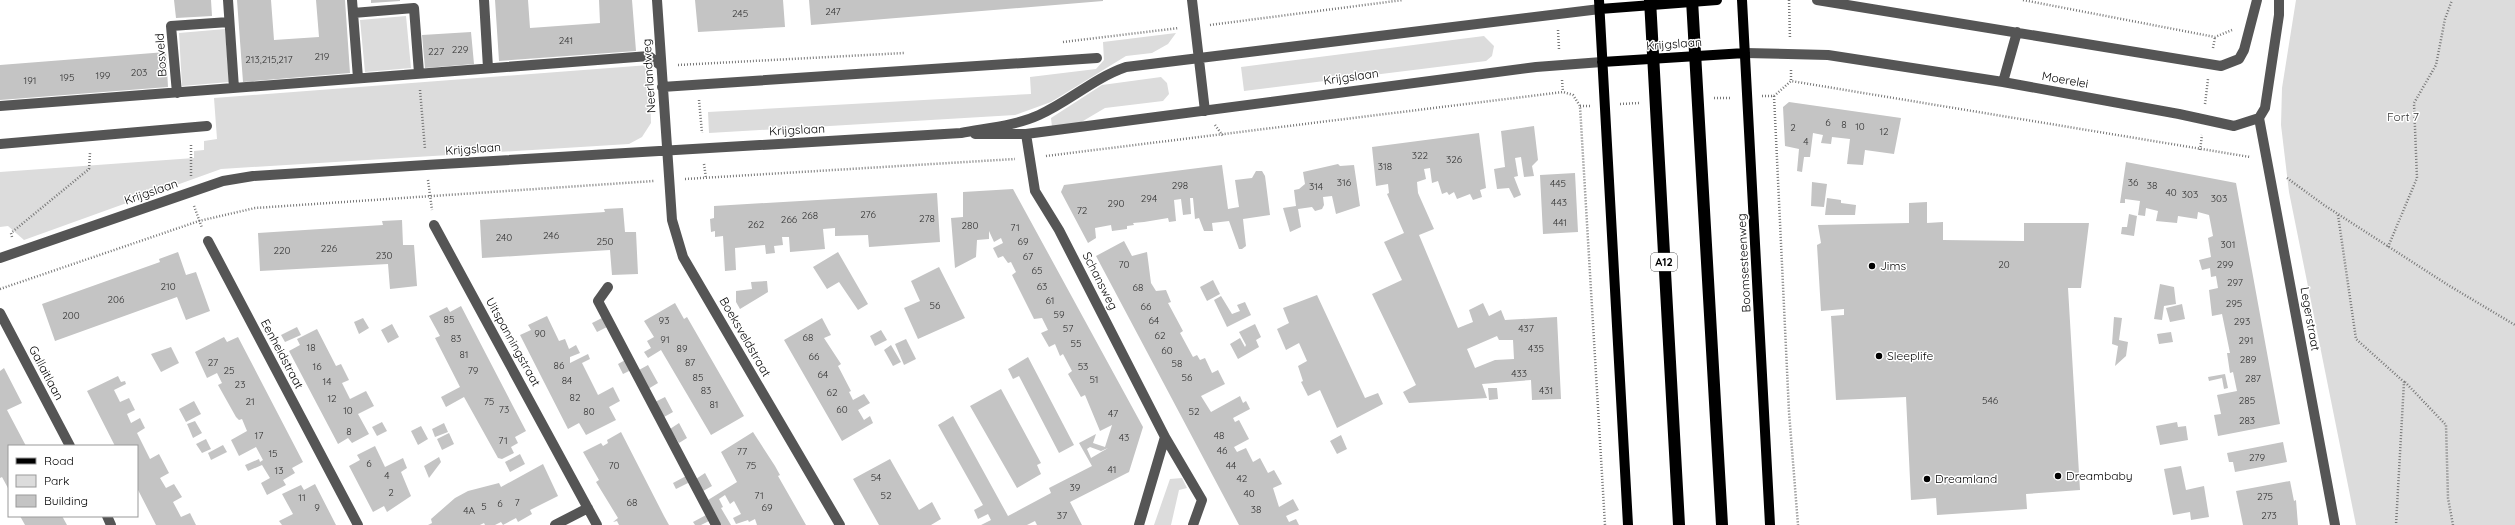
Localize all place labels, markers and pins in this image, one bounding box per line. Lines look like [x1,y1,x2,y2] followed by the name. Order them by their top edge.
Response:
[1880,258,1906,273] place label: Jims
[1867,261,1877,271] marker: Jims
[1887,348,1933,363] place label: Sleeplife
[1874,351,1884,361] marker: Sleeplife
[2066,468,2133,483] place label: Dreambaby
[1935,471,1997,486] place label: Dreamland
[2053,471,2063,481] marker: Dreambaby
[1922,474,1932,484] marker: Dreamland

